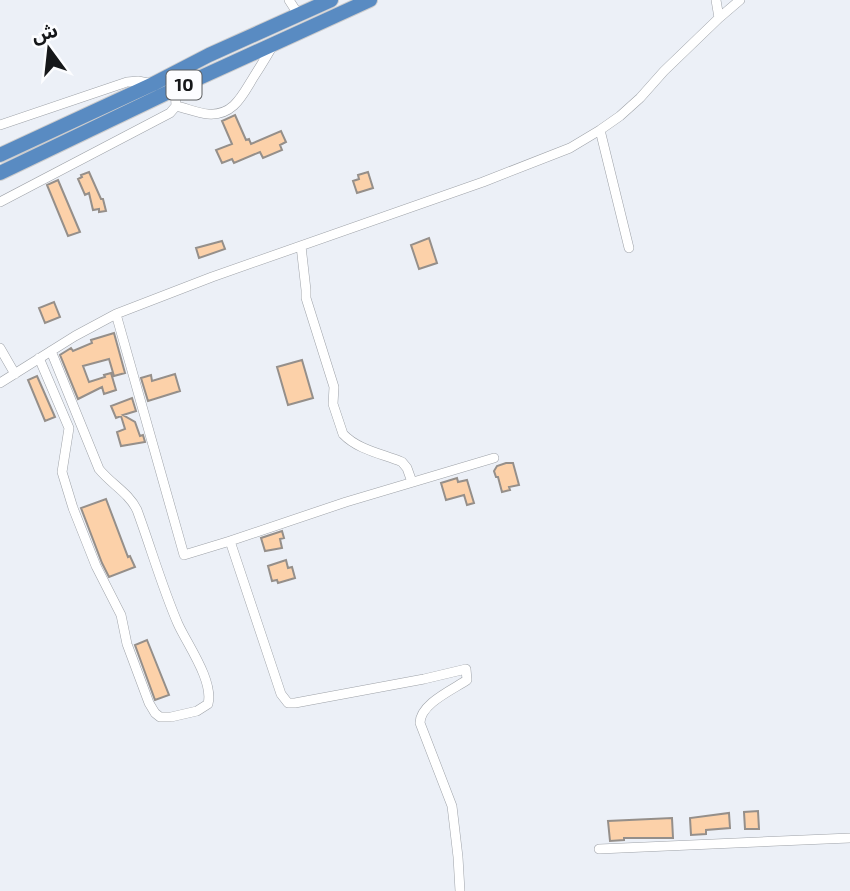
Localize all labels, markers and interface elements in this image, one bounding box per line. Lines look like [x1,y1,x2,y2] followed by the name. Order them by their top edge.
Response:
[14,14,84,84] north arrow
[29,18,60,47] text: ش
[166,70,202,100] road number: 10

